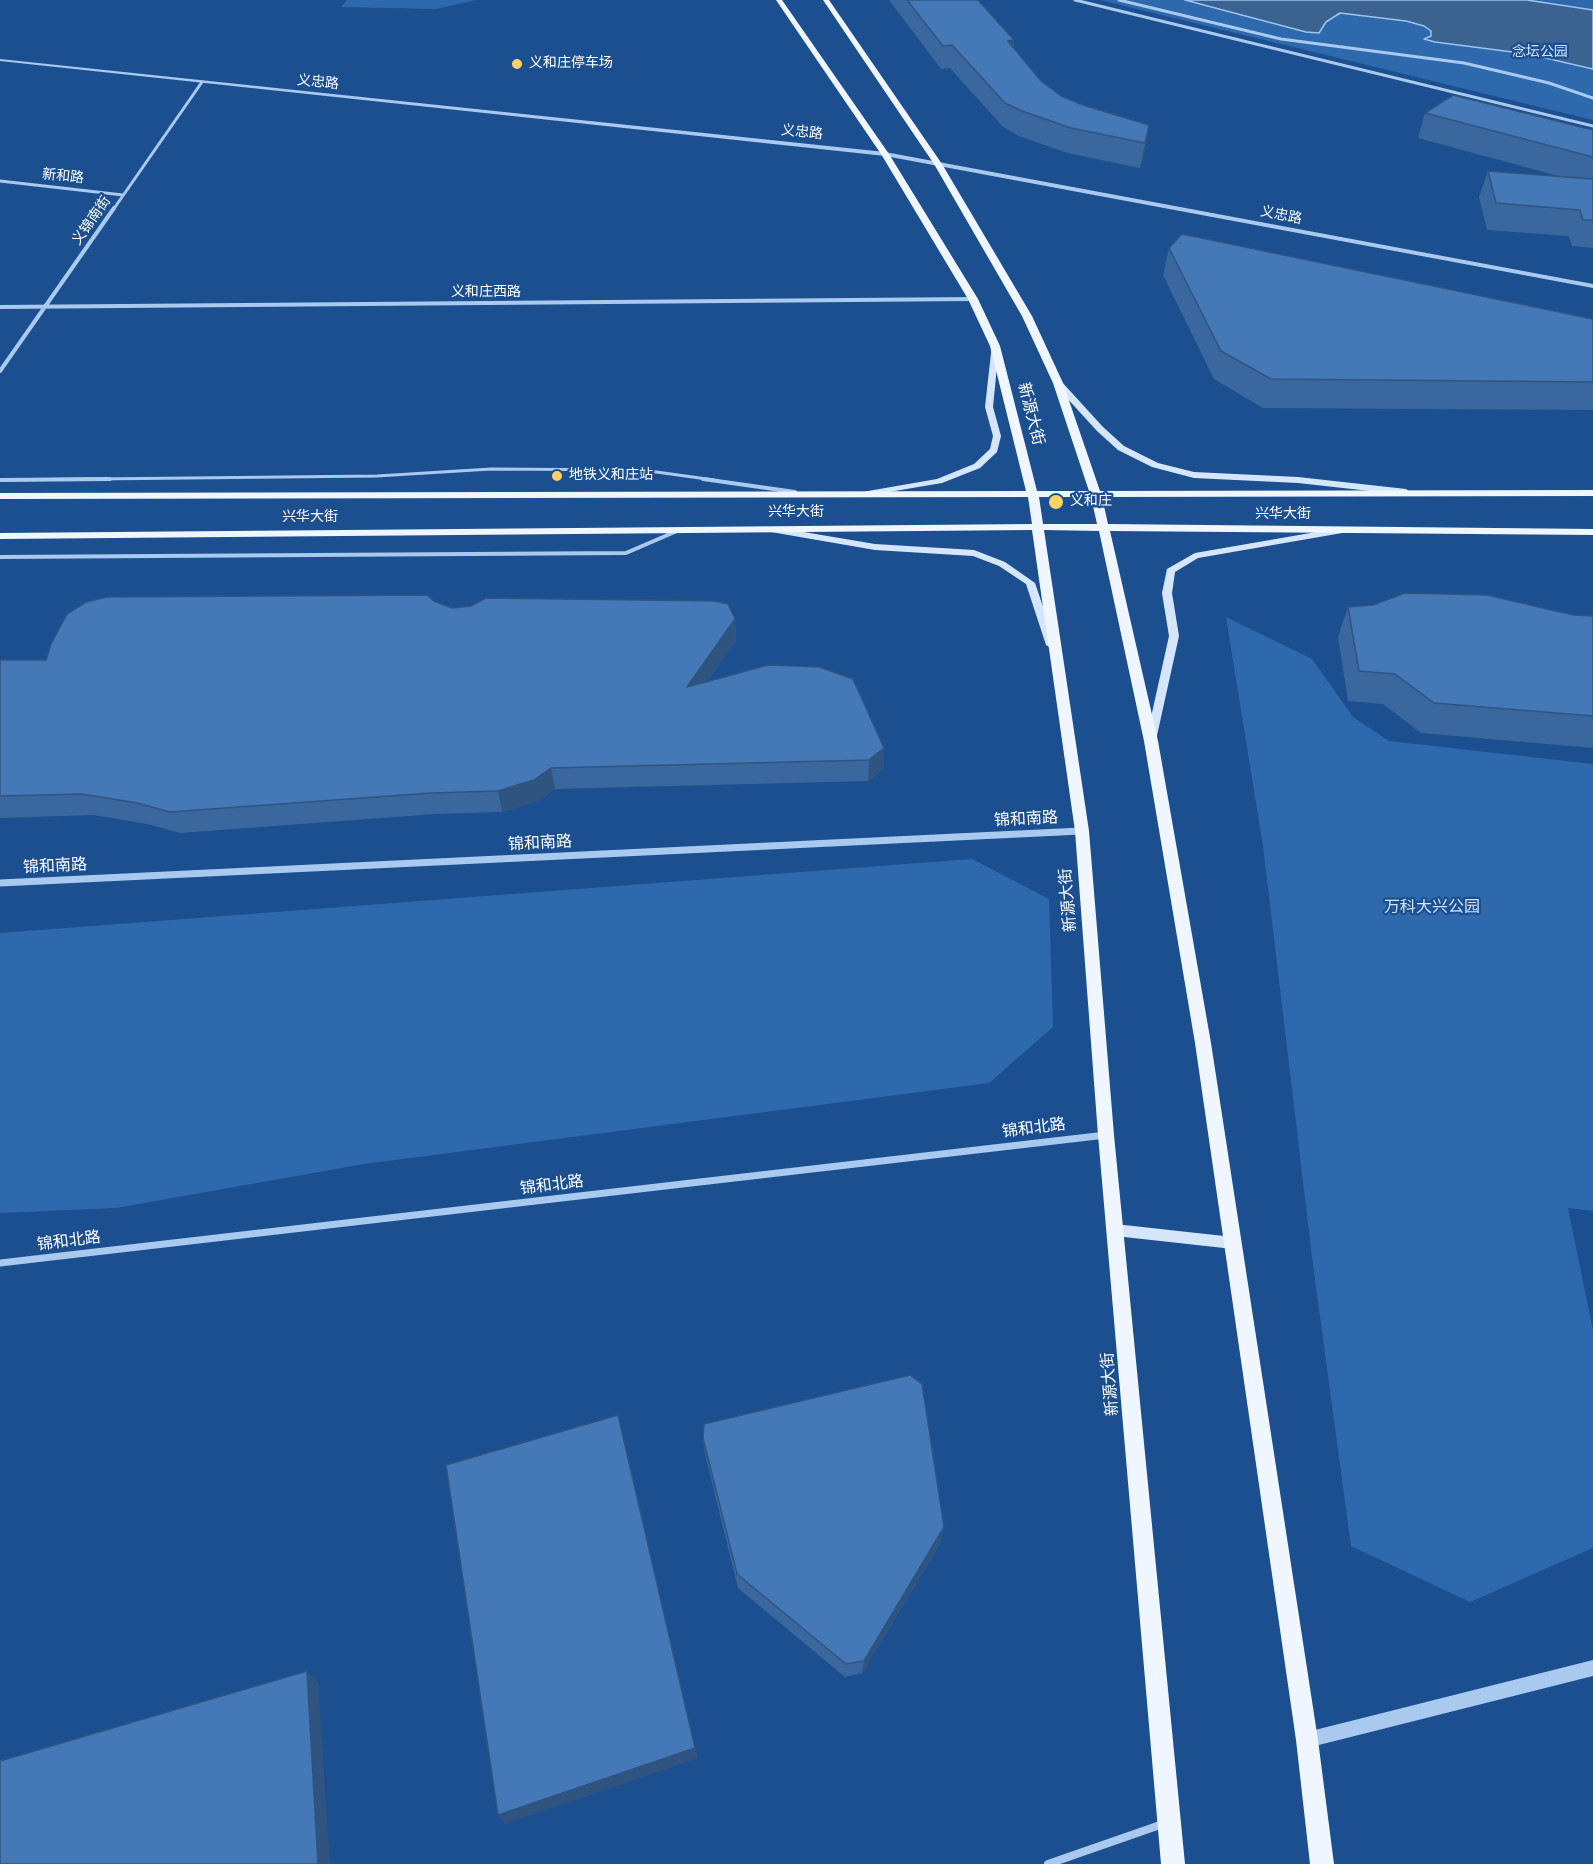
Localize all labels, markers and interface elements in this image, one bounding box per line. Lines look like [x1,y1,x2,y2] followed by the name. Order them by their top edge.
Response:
[1512,45,1568,61] park label: 念坛公园
[529,56,613,72] place label: 义和庄停车场
[510,57,524,71] marker: 义和庄停车场
[296,72,340,94] street label: 义忠路
[780,122,824,144] street label: 义忠路
[41,166,85,188] street label: 新和路
[69,193,115,249] street label: 义锦南街
[1259,204,1303,228] street label: 义忠路
[451,285,521,301] street label: 义和庄西路
[1013,381,1047,447] street label: 新源大街
[569,468,653,484] place label: 地铁义和庄站
[550,469,564,483] marker: 地铁义和庄站
[1047,493,1065,511] marker: 义和庄
[1070,494,1112,510] place label: 义和庄
[768,505,824,521] street label: 兴华大街
[1255,507,1311,523] street label: 兴华大街
[282,510,338,526] street label: 兴华大街
[994,809,1058,831] street label: 锦和南路
[508,833,572,855] street label: 锦和南路
[23,856,87,878] street label: 锦和南路
[1057,867,1081,933] street label: 新源大街
[1384,898,1480,918] park label: 万科大兴公园
[1001,1116,1067,1142] street label: 锦和北路
[519,1173,585,1199] street label: 锦和北路
[36,1229,102,1255] street label: 锦和北路
[1099,1351,1123,1417] street label: 新源大街

